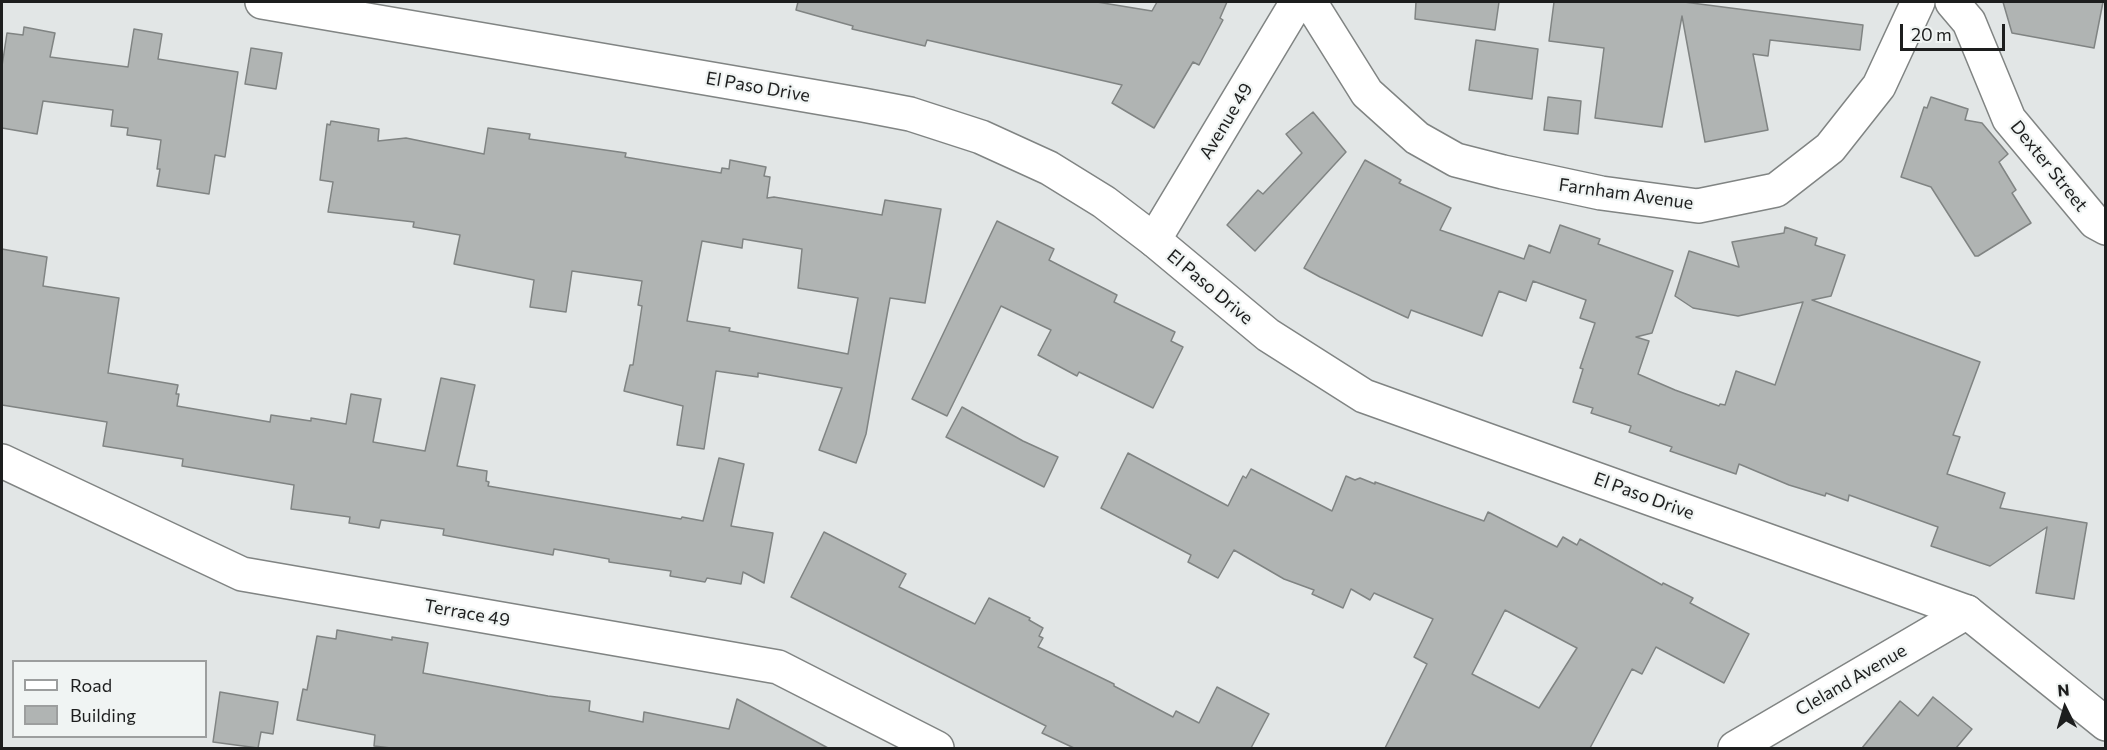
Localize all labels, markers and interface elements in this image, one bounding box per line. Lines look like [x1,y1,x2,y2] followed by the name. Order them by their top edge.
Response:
[1903,12,2008,50] scale bar
[1911,23,1952,45] text: 20 m
[704,67,812,107] street label: El Paso Drive
[1195,79,1257,163] street label: Avenue 49
[2006,116,2092,216] street label: Dexter Street
[1557,174,1695,214] street label: Farnham Avenue
[1163,245,1257,329] street label: El Paso Drive
[1591,468,1697,524] street label: El Paso Drive
[422,595,512,631] street label: Terrace 49
[1792,640,1910,720] street label: Cleland Avenue
[12,660,207,738] legend
[70,674,112,696] text: Road
[2035,678,2095,738] north arrow
[2057,680,2070,700] text: N
[70,704,136,726] text: Building

